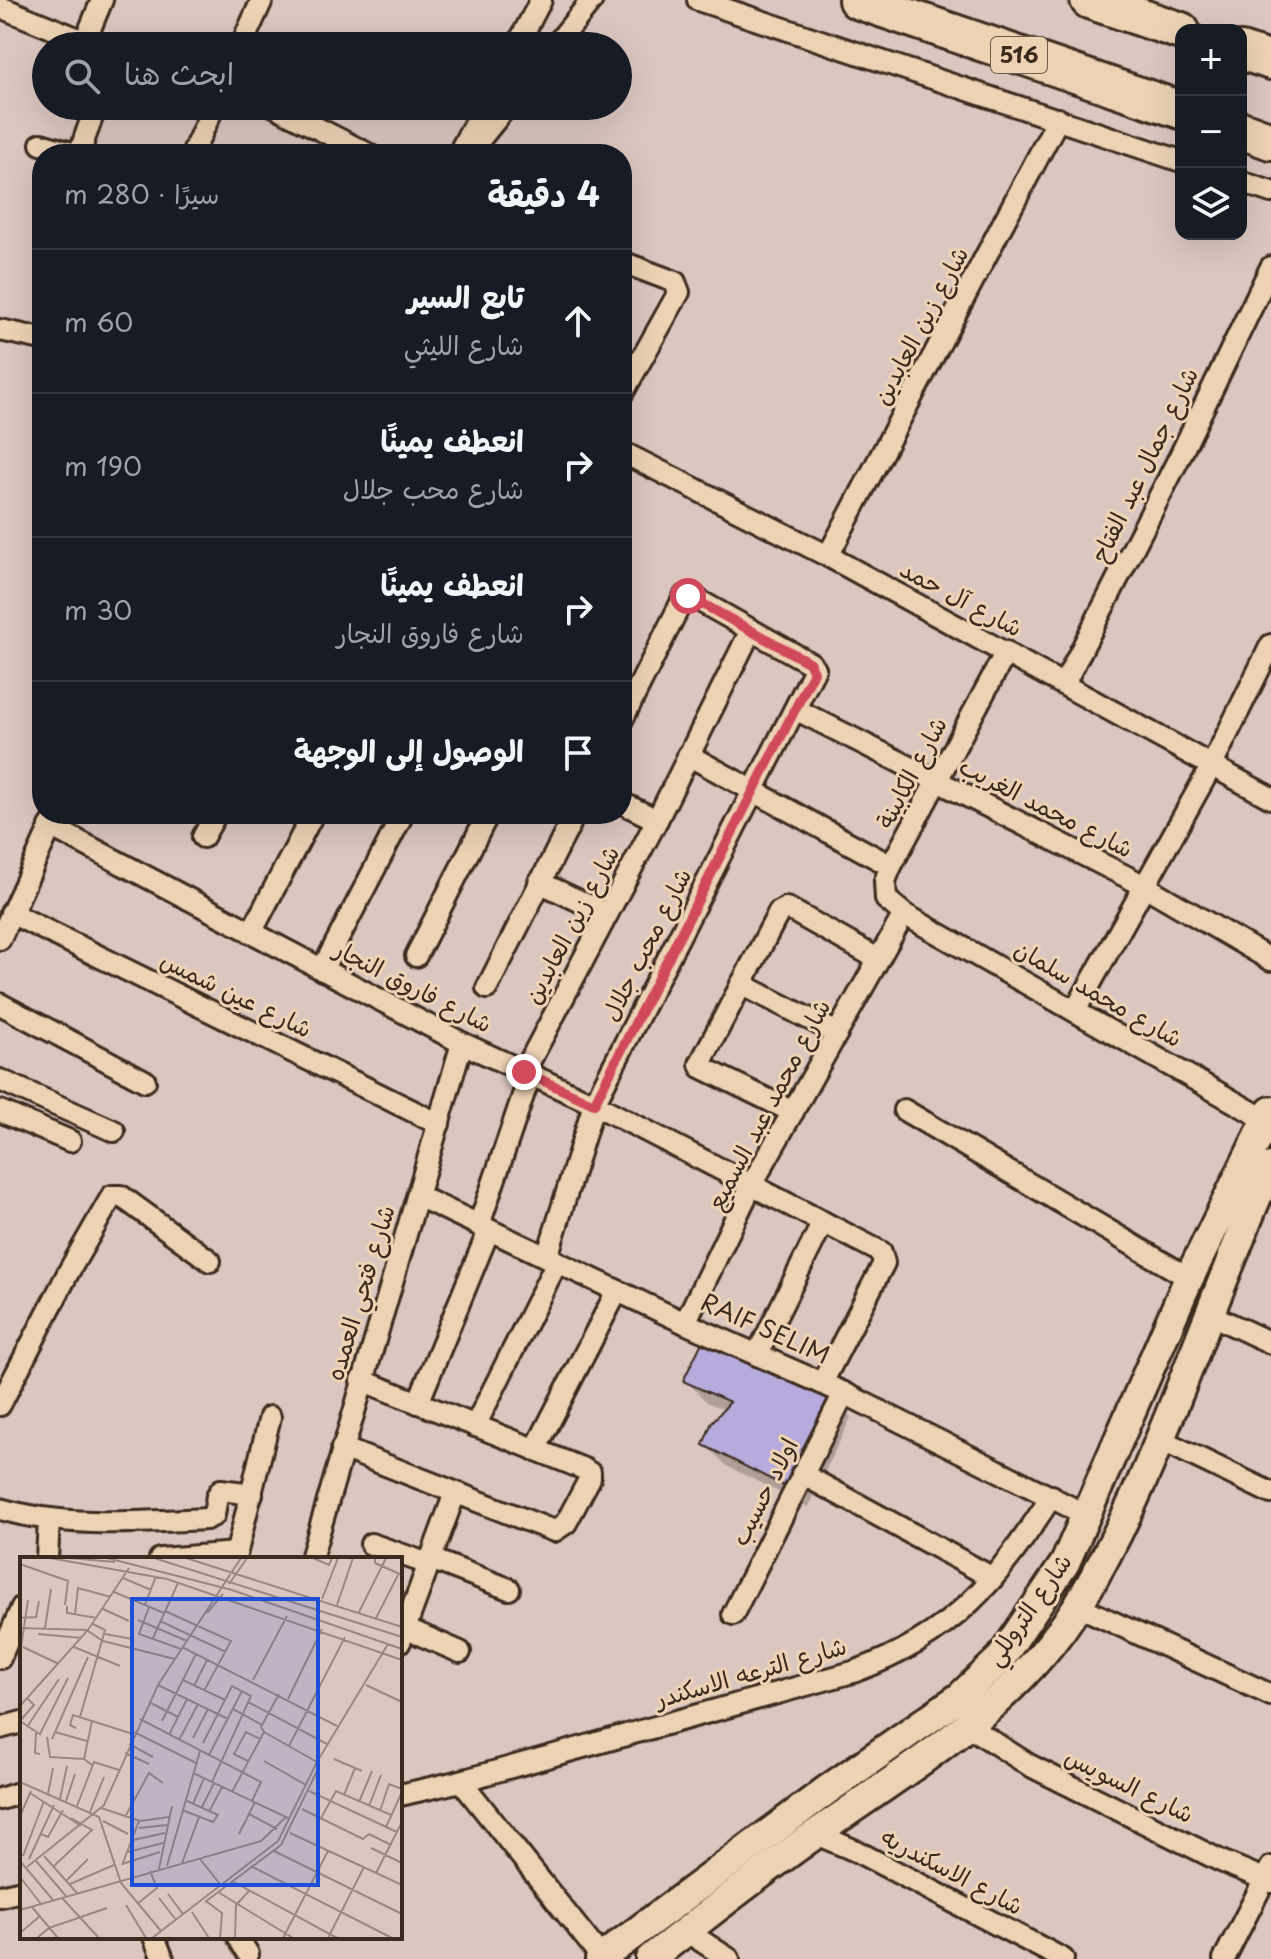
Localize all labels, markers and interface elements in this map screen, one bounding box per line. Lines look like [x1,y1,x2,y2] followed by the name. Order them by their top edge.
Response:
[1175,24,1247,240] map controls
[1175,24,1247,96] button: +
[32,32,632,120] search box
[991,37,1047,73] road number: 516
[124,50,234,95] text: ابحث هنا
[60,54,104,98] icon: search
[1175,96,1247,168] button: −
[487,167,600,219] text: 4 دقيقة
[1175,168,1247,240] button: layers
[64,174,219,213] text: سيرًا · 280 m
[862,239,977,411] street label: شارع زين العابدين
[407,273,524,318] text: تابع السير
[556,299,600,343] icon: ahead
[64,302,133,341] text: 60 m
[404,325,524,364] text: شارع الليثي
[1080,361,1207,568] street label: شارع جمال عبد الفتاح
[380,417,524,462] text: انعطف يمينًا
[556,443,600,487] icon: right
[64,446,142,485] text: 190 m
[343,469,524,508] text: شارع محب جلال
[894,550,1030,645] street label: شارع آل حمد
[380,561,524,606] text: انعطف يمينًا
[670,578,706,614] route start
[556,587,600,631] icon: right
[64,590,132,629] text: 30 m
[337,613,524,652] text: شارع فاروق النجار
[866,710,956,835] street label: شارع الكابينة
[294,727,524,772] text: الوصول إلى الوجهة
[556,731,600,775] icon: arrive
[953,747,1140,866] street label: شارع محمد الغريب
[513,838,628,1010] street label: شارع زين العابدين
[591,861,700,1027] street label: شارع محب جلال
[327,929,499,1041] street label: شارع فاروق النجار
[1008,929,1190,1056] street label: شارع محمد سلمان
[155,941,319,1046] street label: شارع عين شمس
[696,992,839,1217] street label: شارع محمد عبد السميع
[506,1054,542,1090] route end
[315,1200,408,1386] street label: شارع فتحي العمده
[695,1283,836,1372] street label: RAIF SELIM
[721,1431,806,1551] street label: اولاد حسيب
[975,1545,1084,1675] street label: شارع التروللي
[20,1557,402,1939] inset map
[649,1627,851,1717] street label: شارع الترعه الاسكندر
[1059,1737,1200,1832] street label: شارع السويس
[875,1818,1030,1924] street label: شارع الاسكندريه

